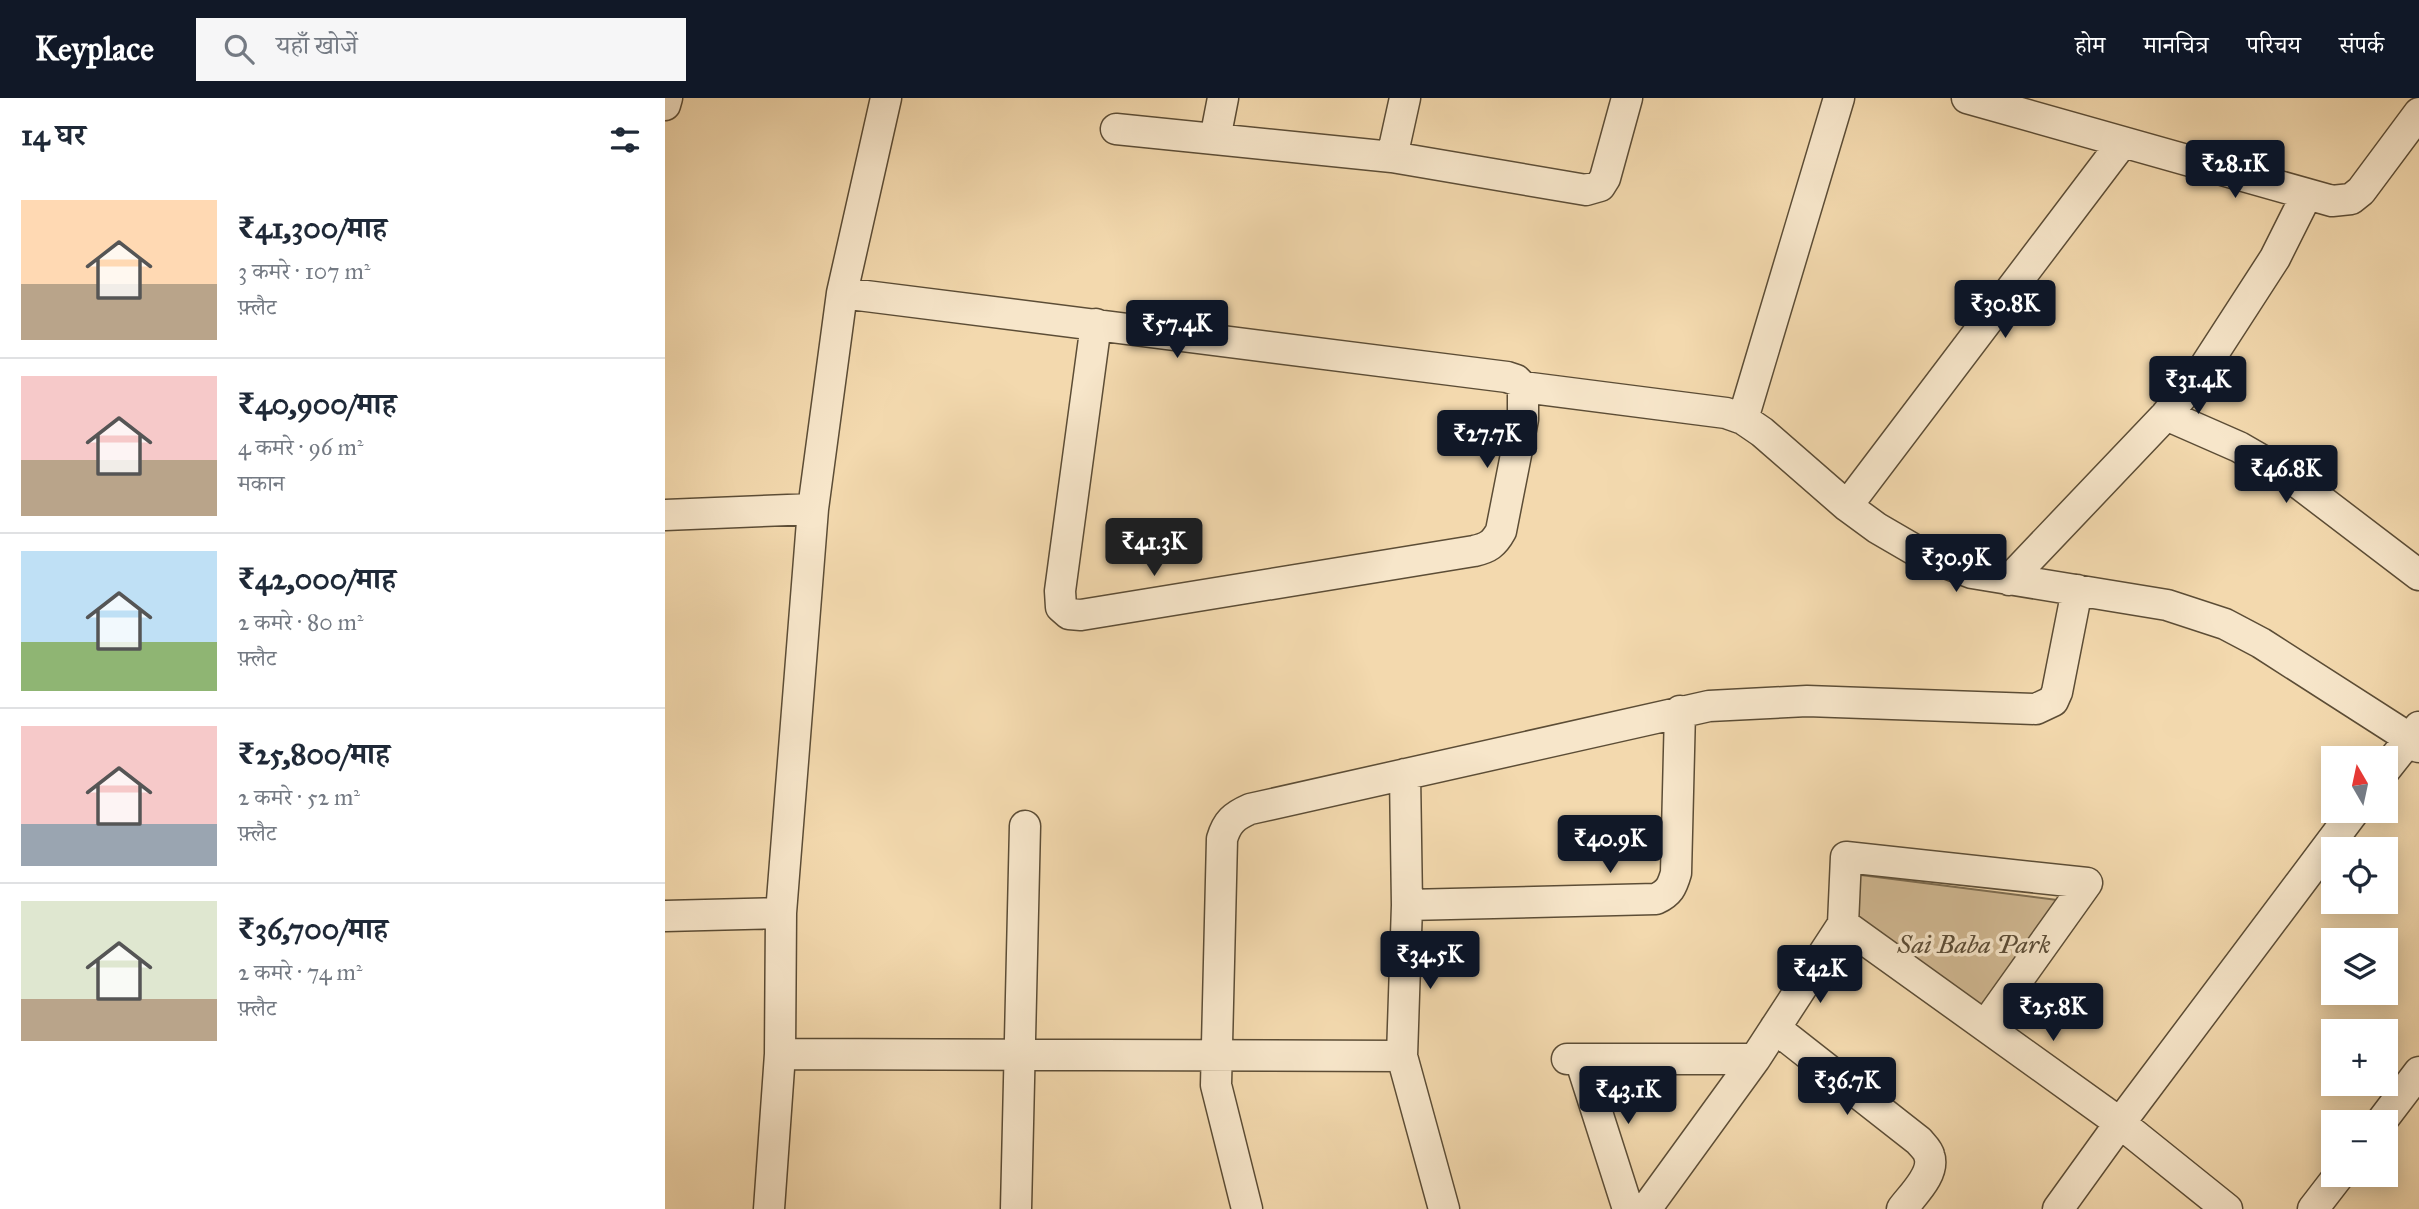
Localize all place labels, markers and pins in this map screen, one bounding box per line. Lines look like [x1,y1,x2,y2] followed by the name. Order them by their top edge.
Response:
[2178,140,2292,200] pin: ₹28.1K
[1948,280,2062,340] pin: ₹30.8K
[1120,300,1234,360] pin: ₹57.4K
[2141,356,2255,416] pin: ₹31.4K
[1430,410,1544,470] pin: ₹27.7K
[2229,446,2343,505] pin: ₹46.8K
[1097,518,1211,578] pin: ₹41.3K
[1899,534,2013,594] pin: ₹30.9K
[1553,816,1667,875] pin: ₹40.9K
[1373,932,1487,991] pin: ₹34.5K
[1779,946,1861,1005] pin: ₹42K
[1996,984,2110,1043] pin: ₹25.8K
[1790,1058,1904,1117] pin: ₹36.7K
[1571,1066,1685,1126] pin: ₹43.1K

